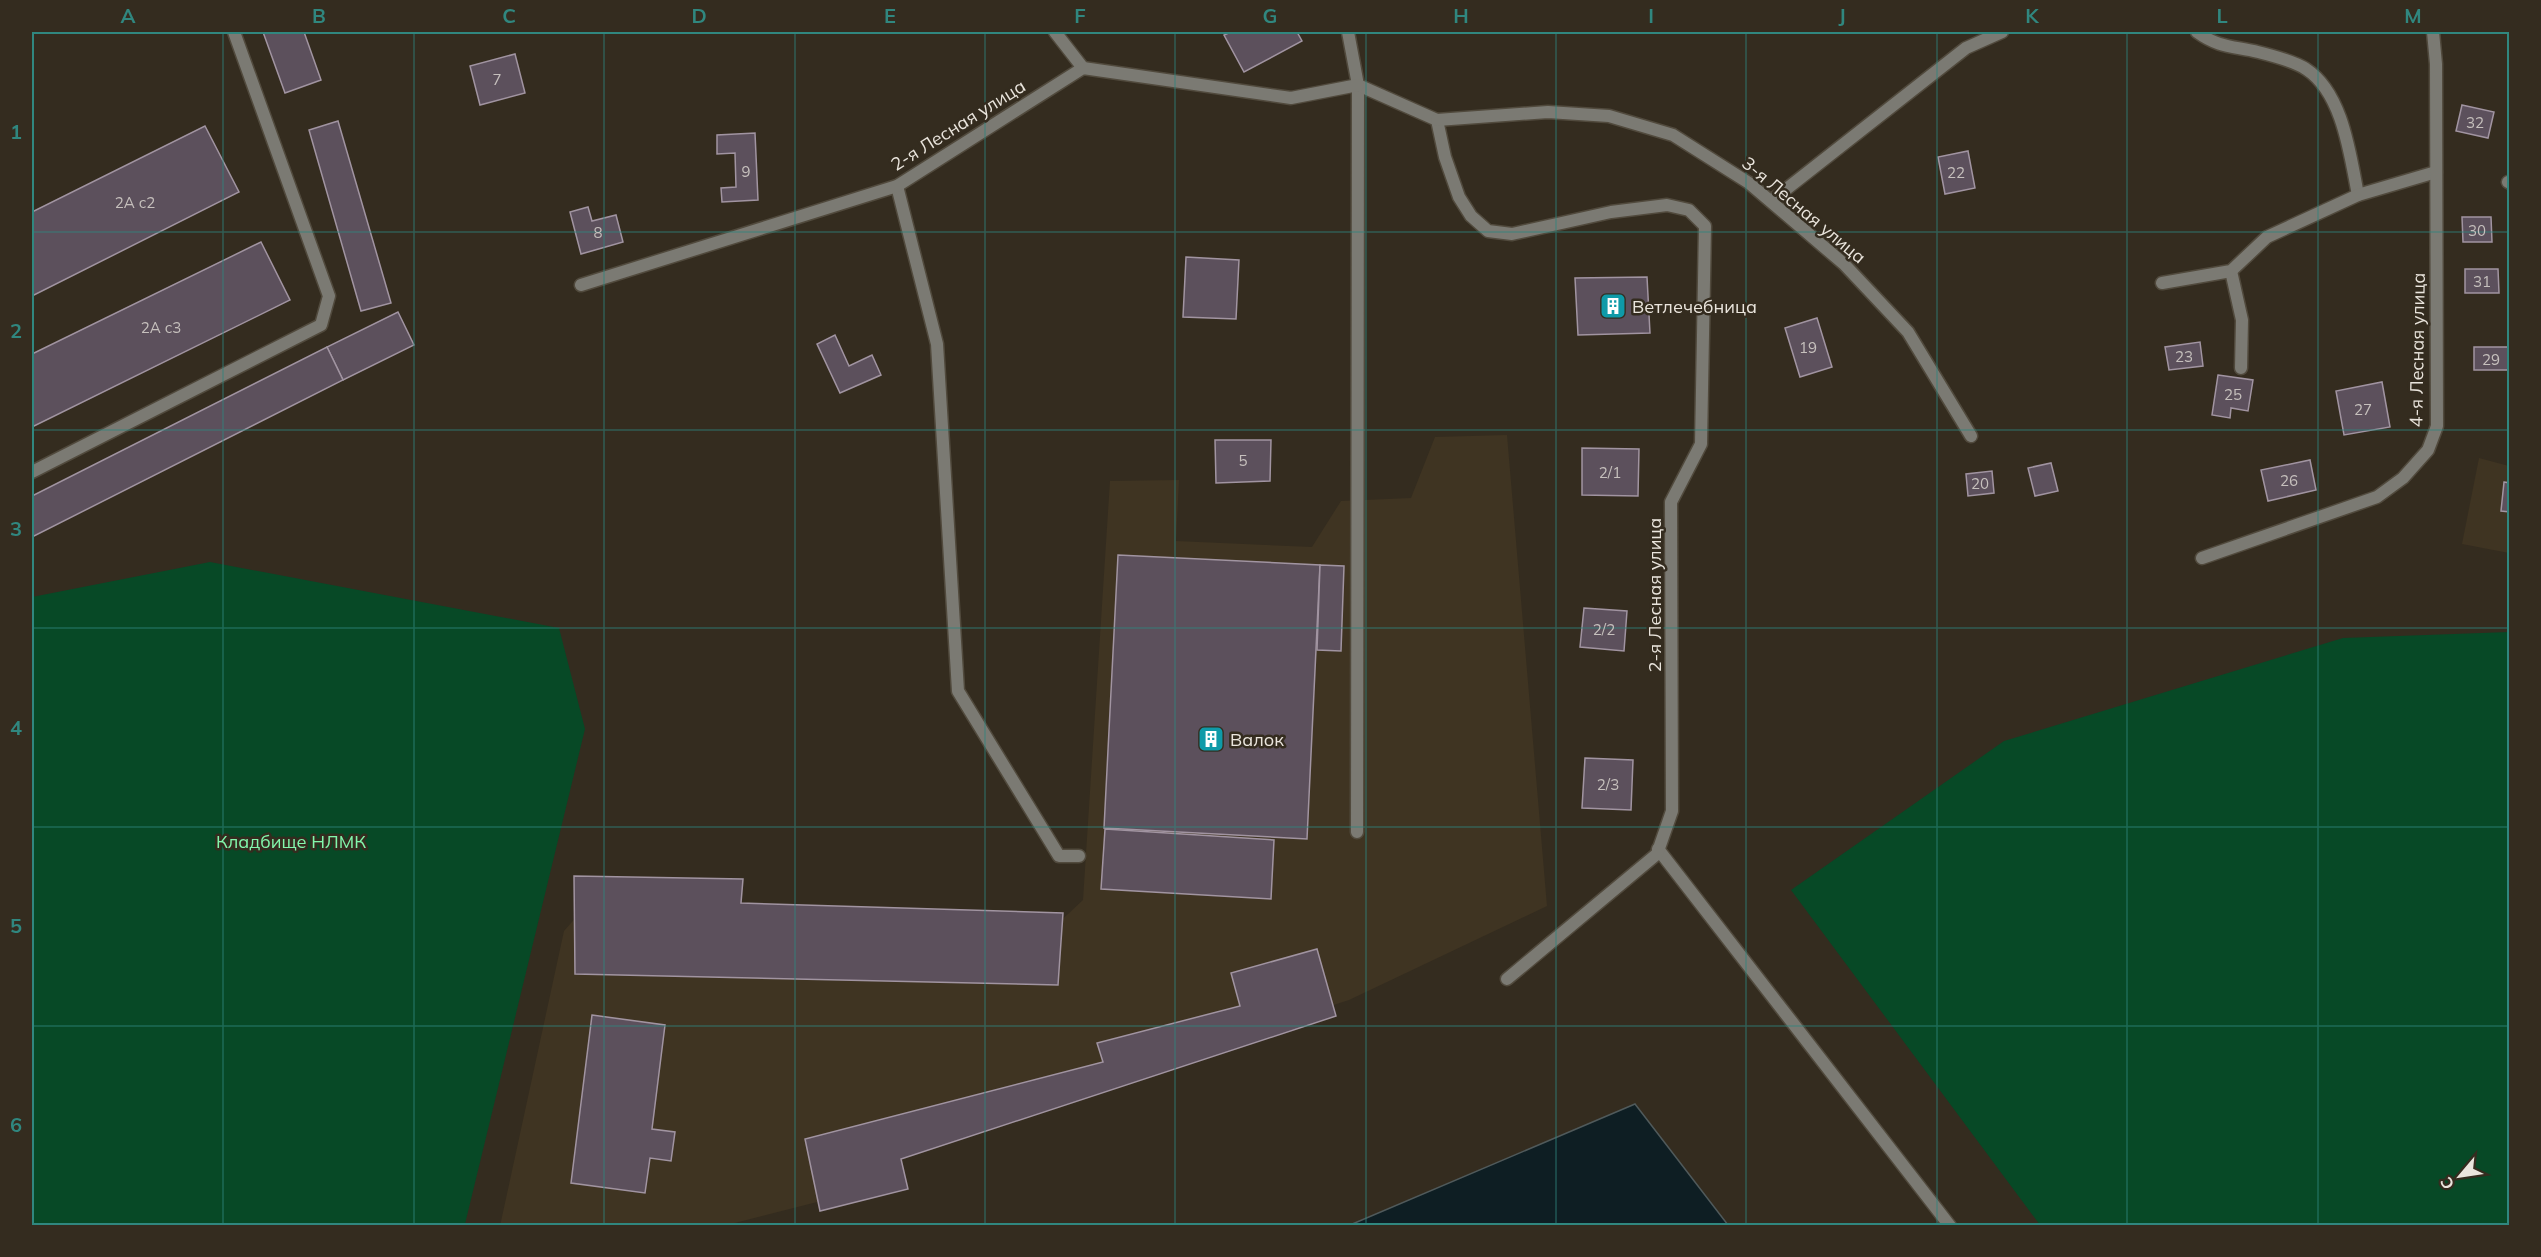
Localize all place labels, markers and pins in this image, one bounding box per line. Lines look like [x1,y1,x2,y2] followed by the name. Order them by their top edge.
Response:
[1598,291,1628,321] building icon: Ветлечебница
[1632,295,1757,318] place label: Ветлечебница
[1196,724,1226,754] building icon: Валок
[1230,728,1284,751] place label: Валок

